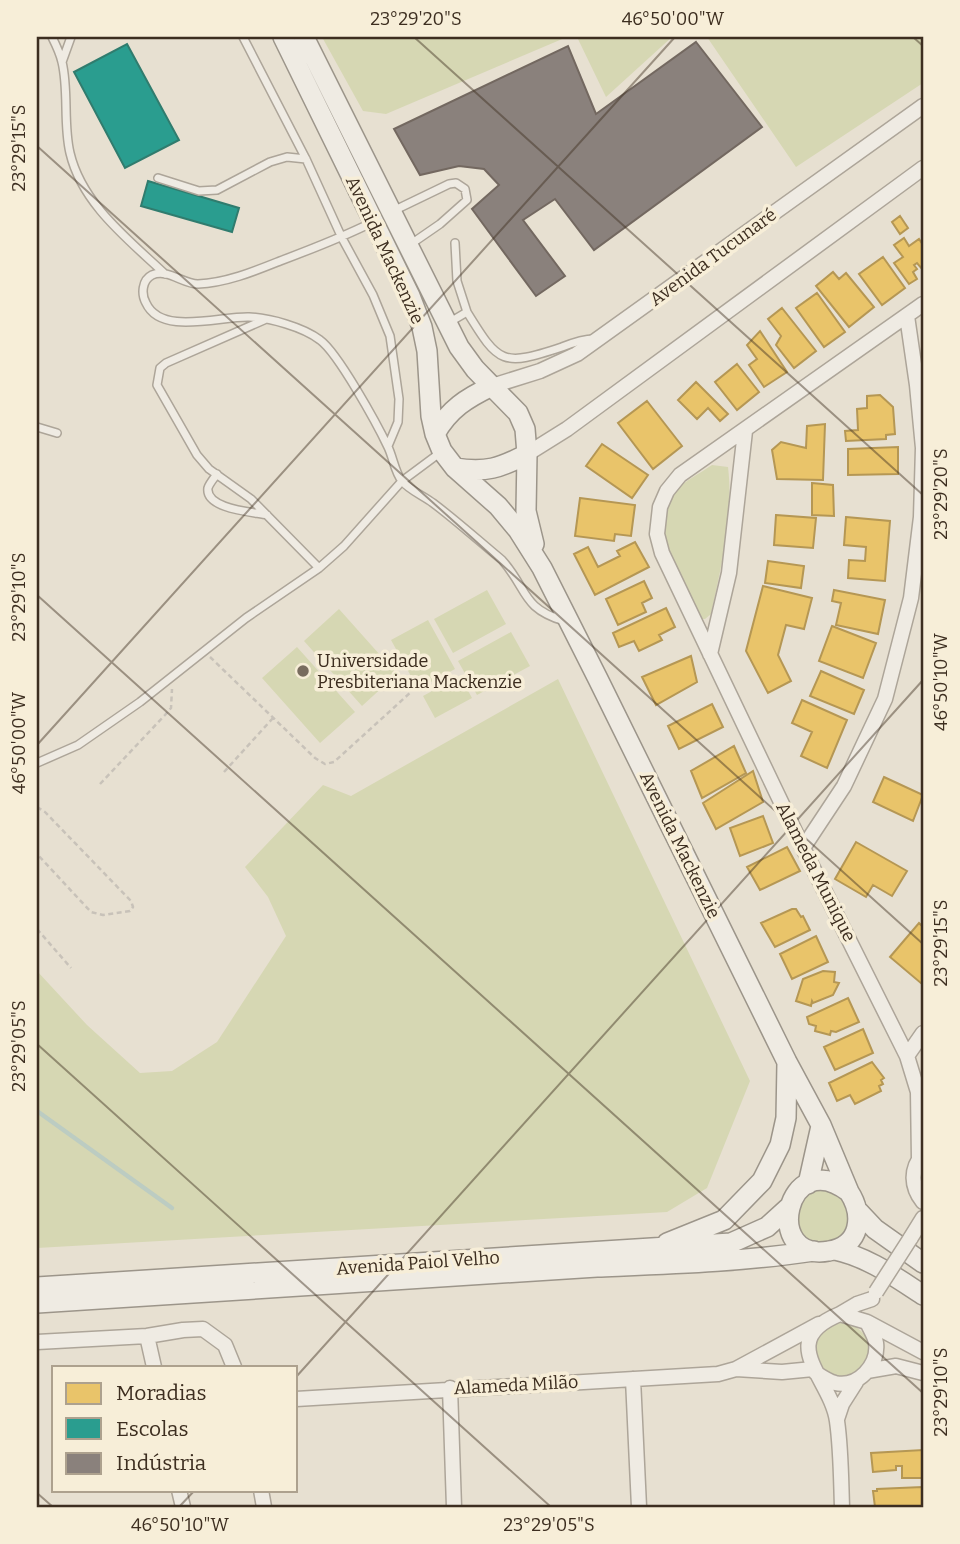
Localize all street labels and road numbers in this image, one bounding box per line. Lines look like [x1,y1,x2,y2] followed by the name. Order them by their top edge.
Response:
[341,173,429,327] street label: Avenida Mackenzie
[645,204,781,310] street label: Avenida Tucunaré
[635,768,725,922] street label: Avenida Mackenzie
[771,799,861,945] street label: Alameda Munique
[335,1246,501,1280] street label: Avenida Paiol Velho
[453,1371,579,1399] street label: Alameda Milão

